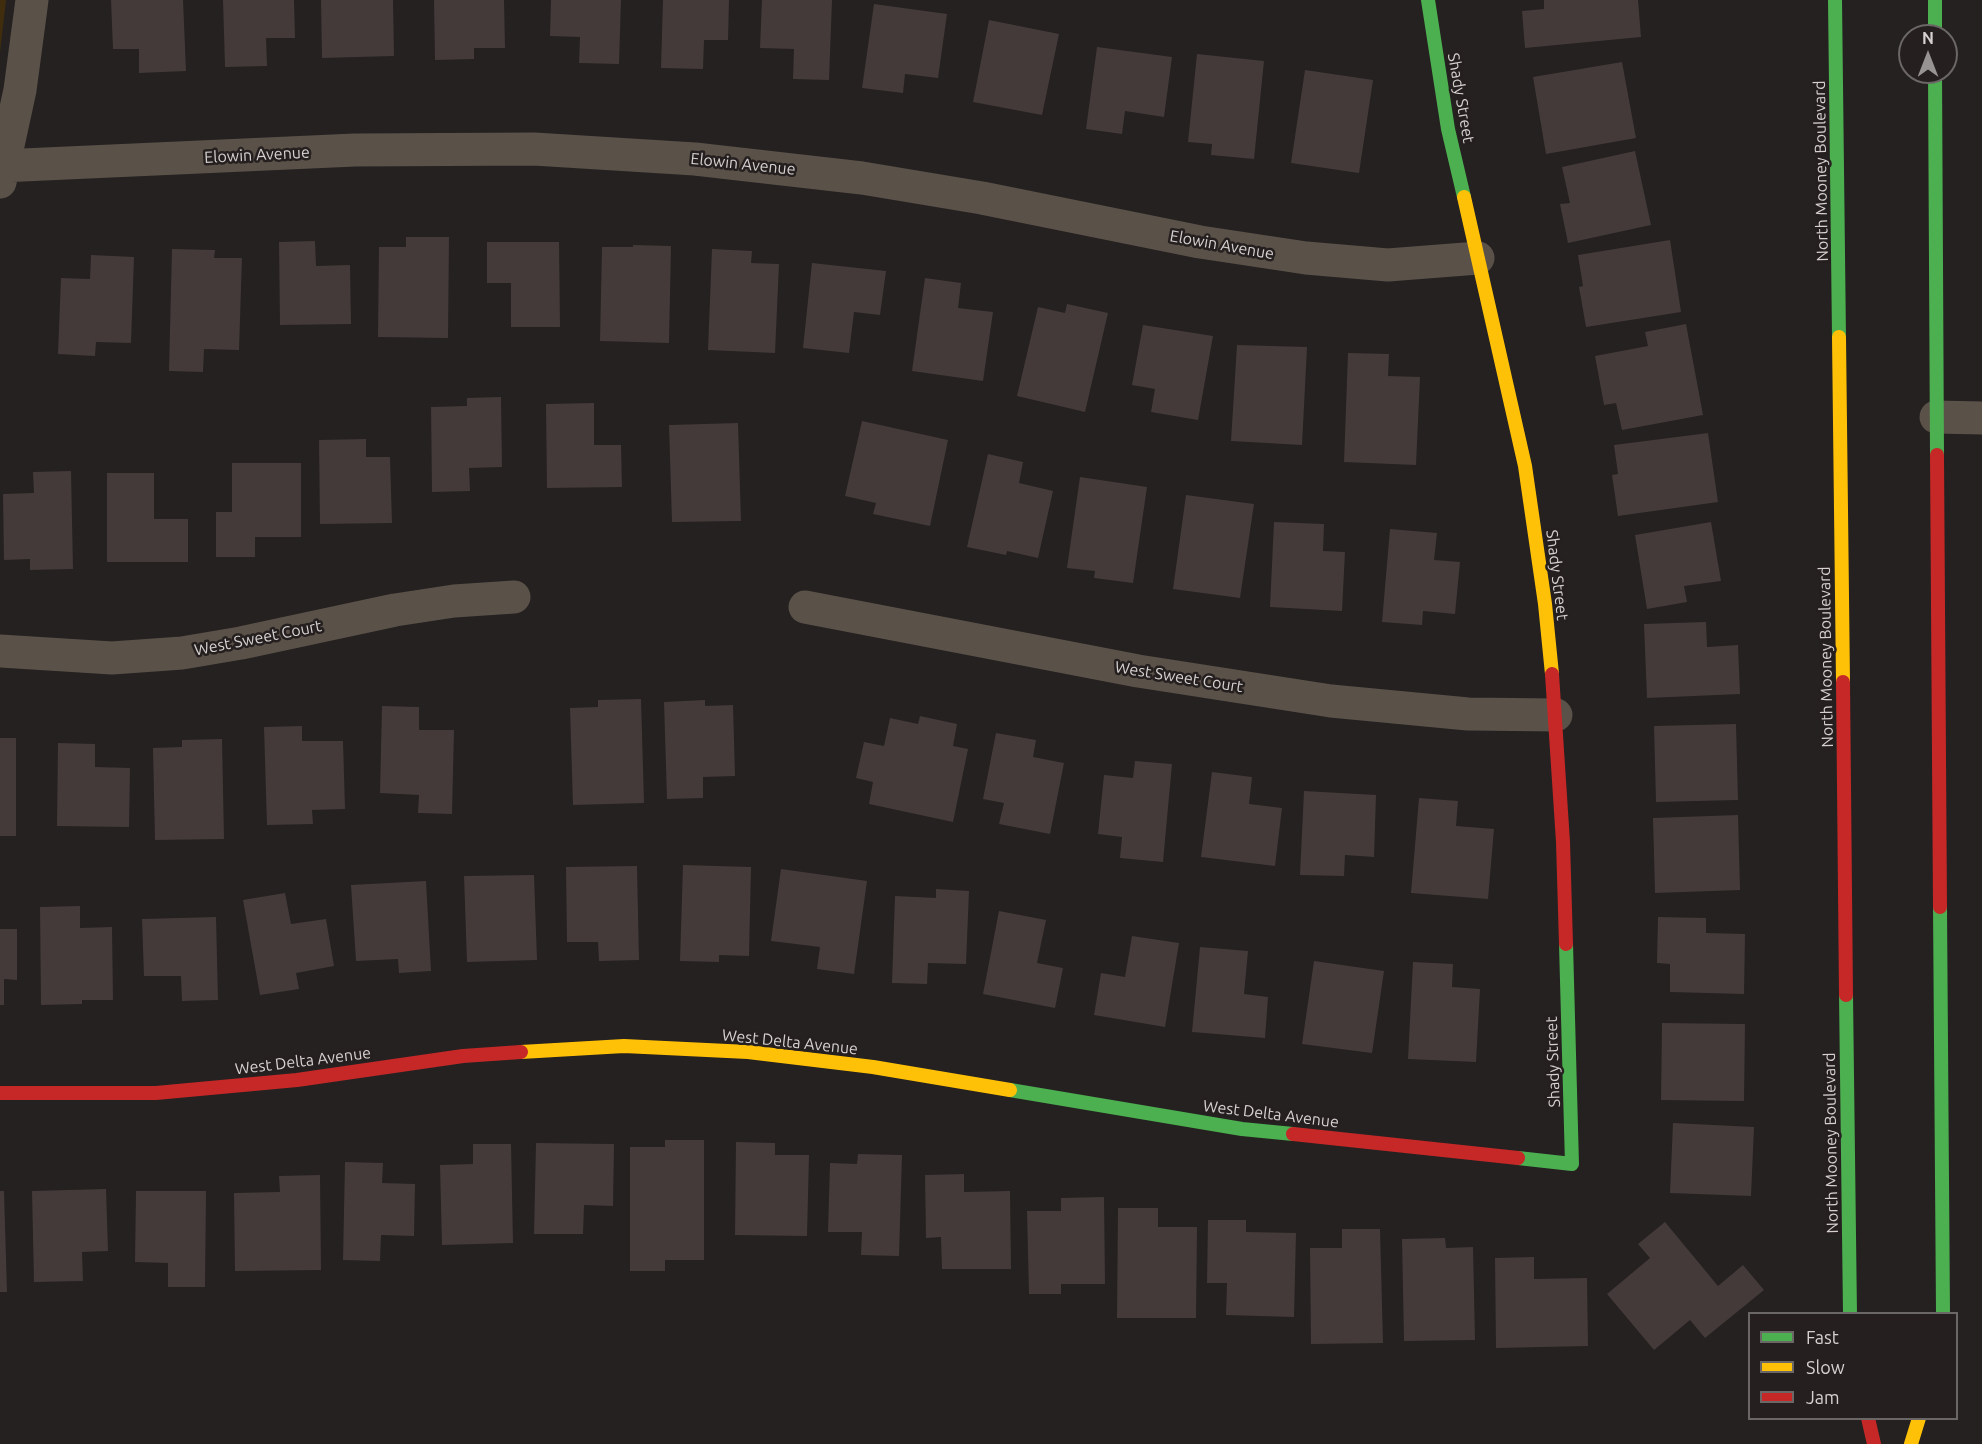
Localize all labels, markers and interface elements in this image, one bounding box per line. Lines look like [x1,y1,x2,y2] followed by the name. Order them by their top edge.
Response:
[1898,24,1958,84] north arrow
[1922,29,1934,47] text: N
[1444,51,1478,145] street label: Shady Street
[1810,80,1832,262] street label: North Mooney Boulevard
[204,143,310,167] street label: Elowin Avenue
[690,149,796,179] street label: Elowin Avenue
[1168,226,1276,264] street label: Elowin Avenue
[1542,529,1572,621] street label: Shady Street
[1815,566,1837,748] street label: North Mooney Boulevard
[193,616,323,660] street label: West Sweet Court
[1114,657,1244,697] street label: West Sweet Court
[1542,1016,1564,1108] street label: Shady Street
[721,1025,859,1059] street label: West Delta Avenue
[234,1043,372,1079] street label: West Delta Avenue
[1820,1052,1842,1234] street label: North Mooney Boulevard
[1202,1096,1340,1132] street label: West Delta Avenue
[1748,1312,1958,1420] legend
[1806,1327,1839,1347] text: Fast
[1806,1357,1845,1377] text: Slow
[1806,1387,1840,1407] text: Jam

